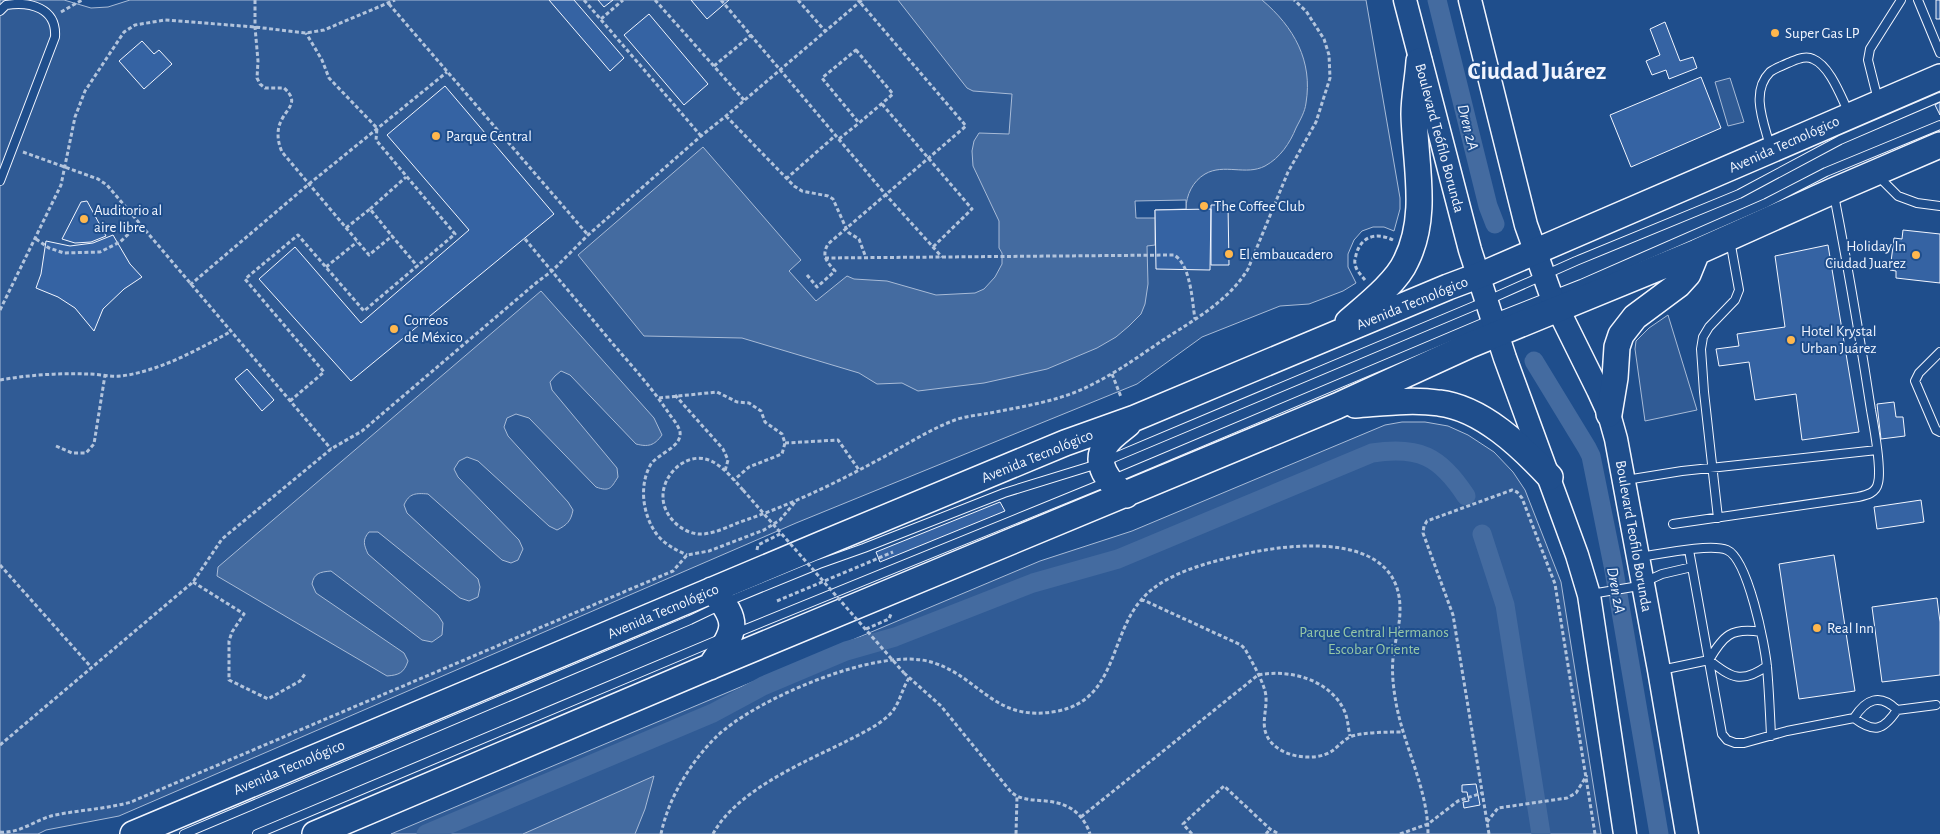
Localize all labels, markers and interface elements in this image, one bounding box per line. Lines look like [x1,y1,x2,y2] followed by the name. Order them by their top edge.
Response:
[1785,26,1860,41] place label: Super Gas LP
[1769,27,1781,39] marker: Super Gas LP
[1468,59,1606,84] district label: Ciudad Juárez
[1412,62,1467,214] street label: Boulevard Teófilo Borunda
[1455,103,1481,152] water label: Dren 2A
[1727,113,1842,176] street label: Avenida Tecnológico
[446,129,532,144] place label: Parque Central
[430,130,442,142] marker: Parque Central
[1214,199,1305,214] place label: The Coffee Club
[1198,200,1210,212] marker: The Coffee Club
[94,203,162,235] place label: Auditorio al aire libre
[78,213,90,225] marker: Auditorio al aire libre
[1825,239,1906,271] place label: Holiday In Ciudad Juarez
[1239,247,1333,262] place label: El embaucadero
[1223,248,1235,260] marker: El embaucadero
[1910,249,1922,261] marker: Holiday In Ciudad Juarez
[1354,274,1470,333] street label: Avenida Tecnológico
[404,313,463,345] place label: Correos de México
[388,323,400,335] marker: Correos de México
[1801,324,1877,356] place label: Hotel Krystal Urban Juárez
[1785,334,1797,346] marker: Hotel Krystal Urban Juárez
[979,427,1095,486] street label: Avenida Tecnológico
[1613,459,1654,613] street label: Boulevard Teofilo Borunda
[1604,566,1628,615] water label: Dren 2A
[605,581,721,642] street label: Avenida Tecnológico
[1827,621,1874,636] place label: Real Inn
[1811,622,1823,634] marker: Real Inn
[1299,625,1449,657] park label: Parque Central Hermanos Escobar Oriente
[231,737,347,798] street label: Avenida Tecnológico

